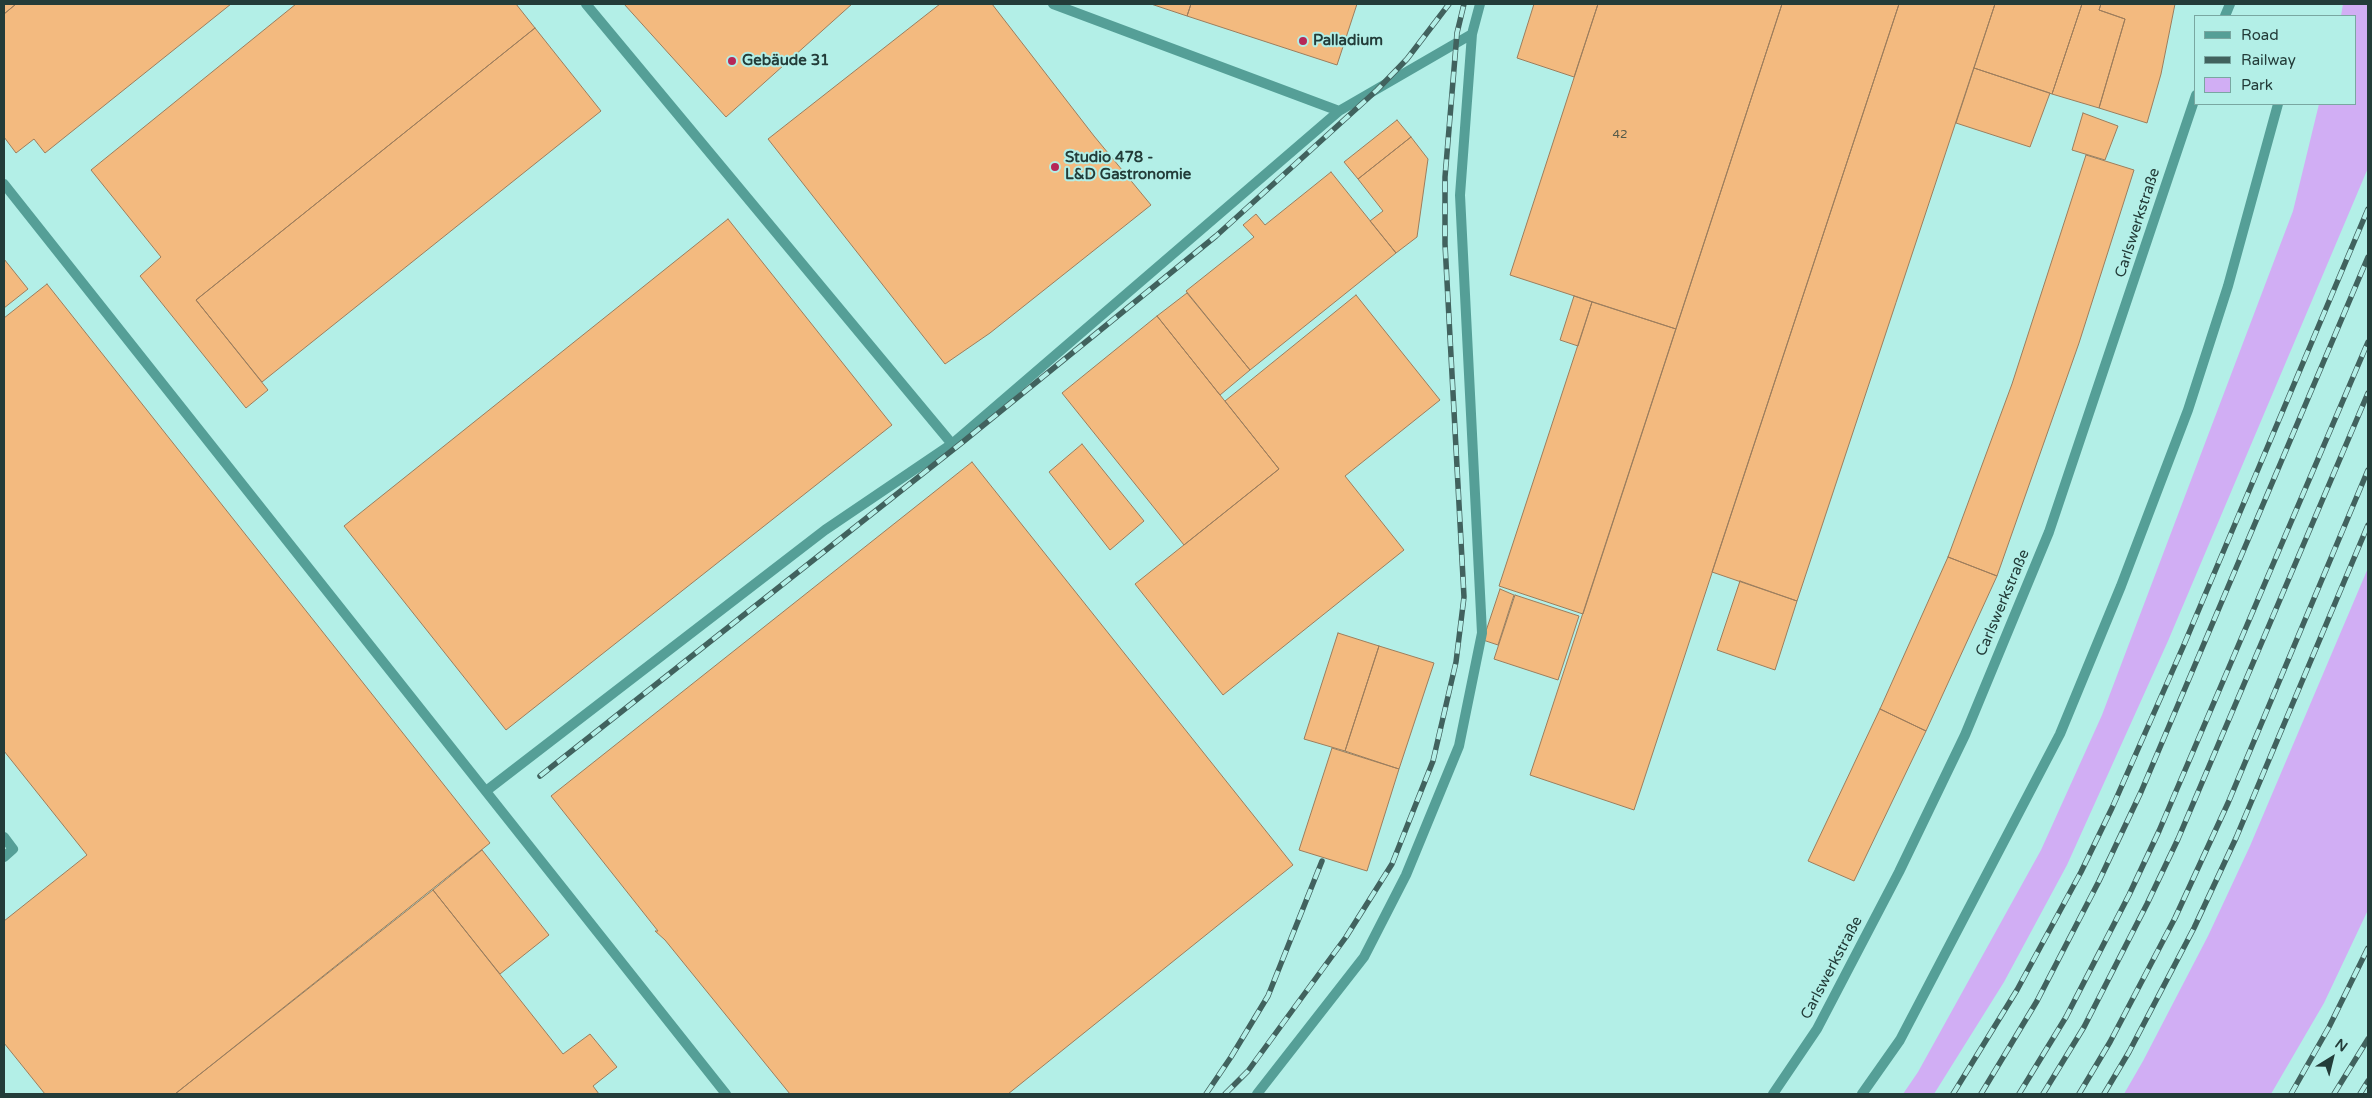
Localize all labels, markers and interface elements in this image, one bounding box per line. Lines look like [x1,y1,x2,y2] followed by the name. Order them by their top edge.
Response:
[2194,15,2357,105] legend
[2241,26,2279,44] text: Road
[1313,32,1383,50] place label: Palladium
[1297,35,1309,47] marker: Palladium
[2241,51,2296,69] text: Railway
[742,52,830,70] place label: Gebäude 31
[726,55,738,67] marker: Gebäude 31
[2241,76,2273,94] text: Park
[1612,128,1628,142] house number: 42
[1065,149,1191,184] place label: Studio 478 - L&D Gastronomie
[1049,161,1061,173] marker: Studio 478 - L&D Gastronomie
[2112,166,2164,280] street label: Carlswerkstraße
[1972,547,2034,659] street label: Carlswerkstraße
[1797,913,1867,1023] street label: Carlswerkstraße
[2307,1033,2357,1083] north arrow
[2332,1035,2351,1056] text: N

